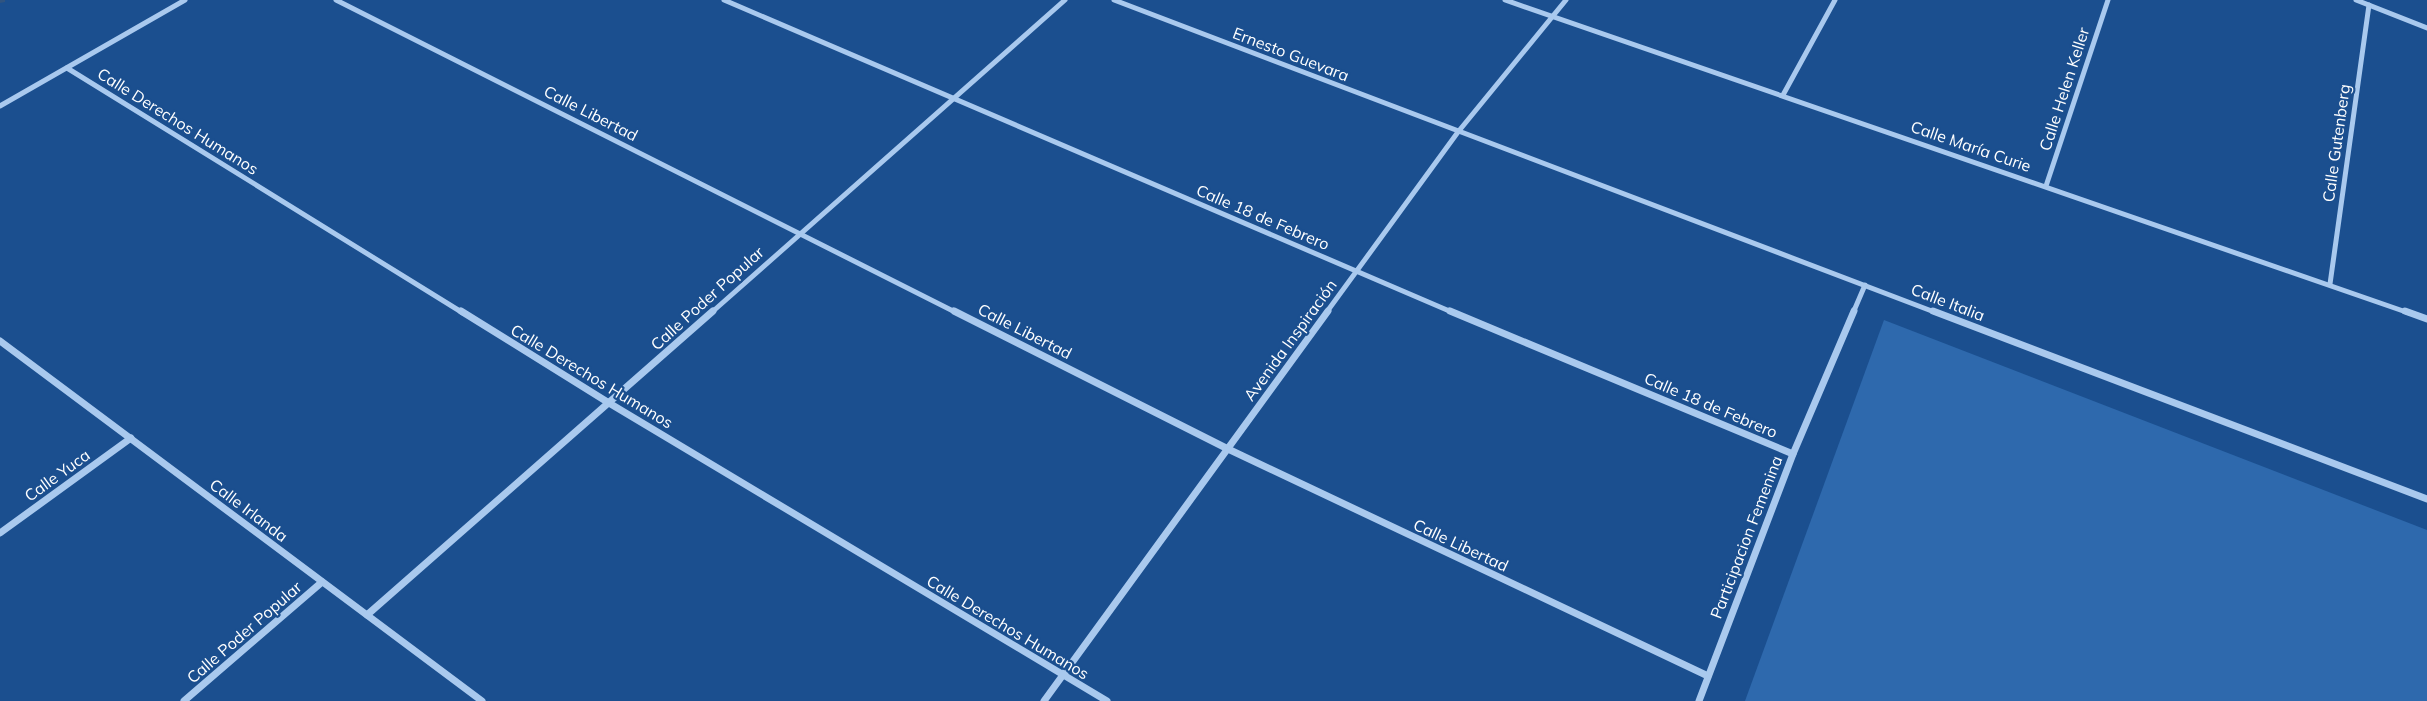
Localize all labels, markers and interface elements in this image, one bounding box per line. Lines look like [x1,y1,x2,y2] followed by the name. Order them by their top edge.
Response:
[1230,23,1352,85] street label: Ernesto Guevara
[2035,25,2093,153] street label: Calle Helen Keller
[94,63,262,179] street label: Calle Derechos Humanos
[541,81,641,145] street label: Calle Libertad
[2318,83,2354,203] street label: Calle Gutenberg
[1908,116,2034,176] street label: Calle María Curie
[1193,180,1333,254] street label: Calle 18 de Febrero
[646,242,768,354] street label: Calle Poder Popular
[1239,275,1341,405] street label: Avenida Inspiración
[1908,279,1988,325] street label: Calle Italia
[975,299,1075,363] street label: Calle Libertad
[507,320,677,432] street label: Calle Derechos Humanos
[1641,368,1781,442] street label: Calle 18 de Febrero
[20,445,94,505] street label: Calle Yuca
[1706,453,1786,621] street label: Participacion Femenina
[206,474,292,546] street label: Calle Irlanda
[1410,514,1512,576] street label: Calle Libertad
[923,571,1093,683] street label: Calle Derechos Humanos
[183,577,306,687] street label: Calle Poder Popular

